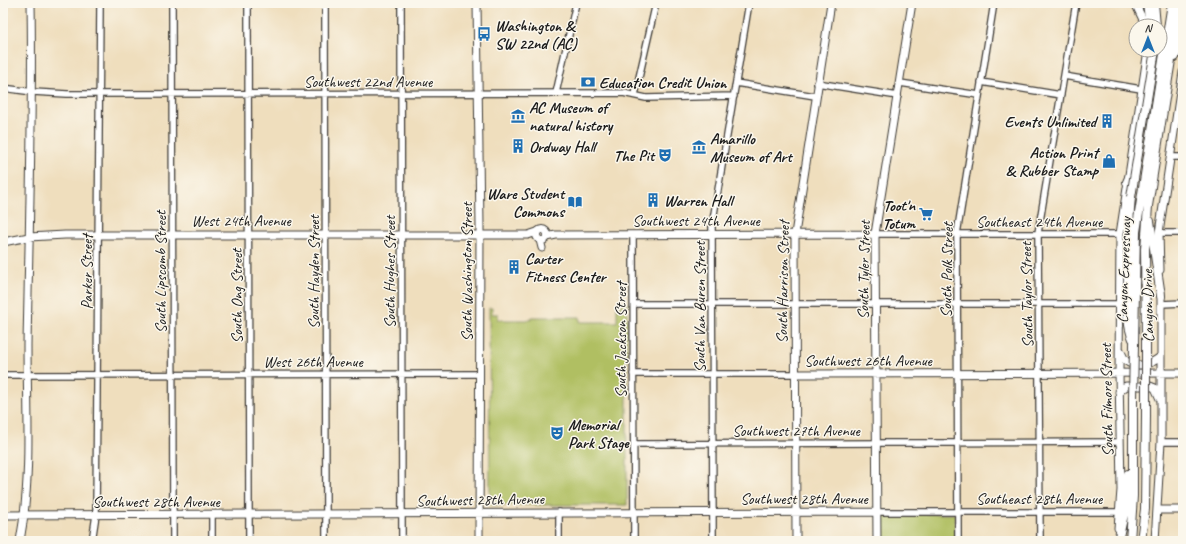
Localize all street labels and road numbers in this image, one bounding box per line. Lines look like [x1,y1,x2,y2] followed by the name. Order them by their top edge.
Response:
[304,72,434,92] street label: Southwest 22nd Avenue
[457,201,477,342] street label: South Washington Street
[151,209,171,333] street label: South Lipscomb Street
[191,211,292,231] street label: West 24th Avenue
[632,211,762,231] street label: Southwest 24th Avenue
[976,212,1104,232] street label: Southeast 24th Avenue
[304,213,324,329] street label: South Hayden Street
[380,214,400,328] street label: South Hughes Street
[1112,215,1136,323] street label: Canyon Expressway
[772,218,794,344] street label: South Harrison Street
[853,219,875,320] street label: South Tyler Street
[936,221,958,318] street label: South Polk Street
[77,232,97,310] street label: Parker Street
[690,240,710,373] street label: South Van Buren Street
[1016,240,1038,348] street label: South Taylor Street
[227,247,247,343] street label: South Ong Street
[1137,268,1159,342] street label: Canyon Drive
[611,279,631,398] street label: South Jackson Street
[1096,342,1118,457] street label: South Filmore Street
[804,351,934,371] street label: Southwest 26th Avenue
[263,352,364,372] street label: West 26th Avenue
[732,421,862,441] street label: Southwest 27th Avenue
[416,489,546,511] street label: Southwest 28th Avenue
[740,489,870,509] street label: Southwest 28th Avenue
[976,489,1104,509] street label: Southeast 28th Avenue
[92,492,222,512] street label: Southwest 28th Avenue

